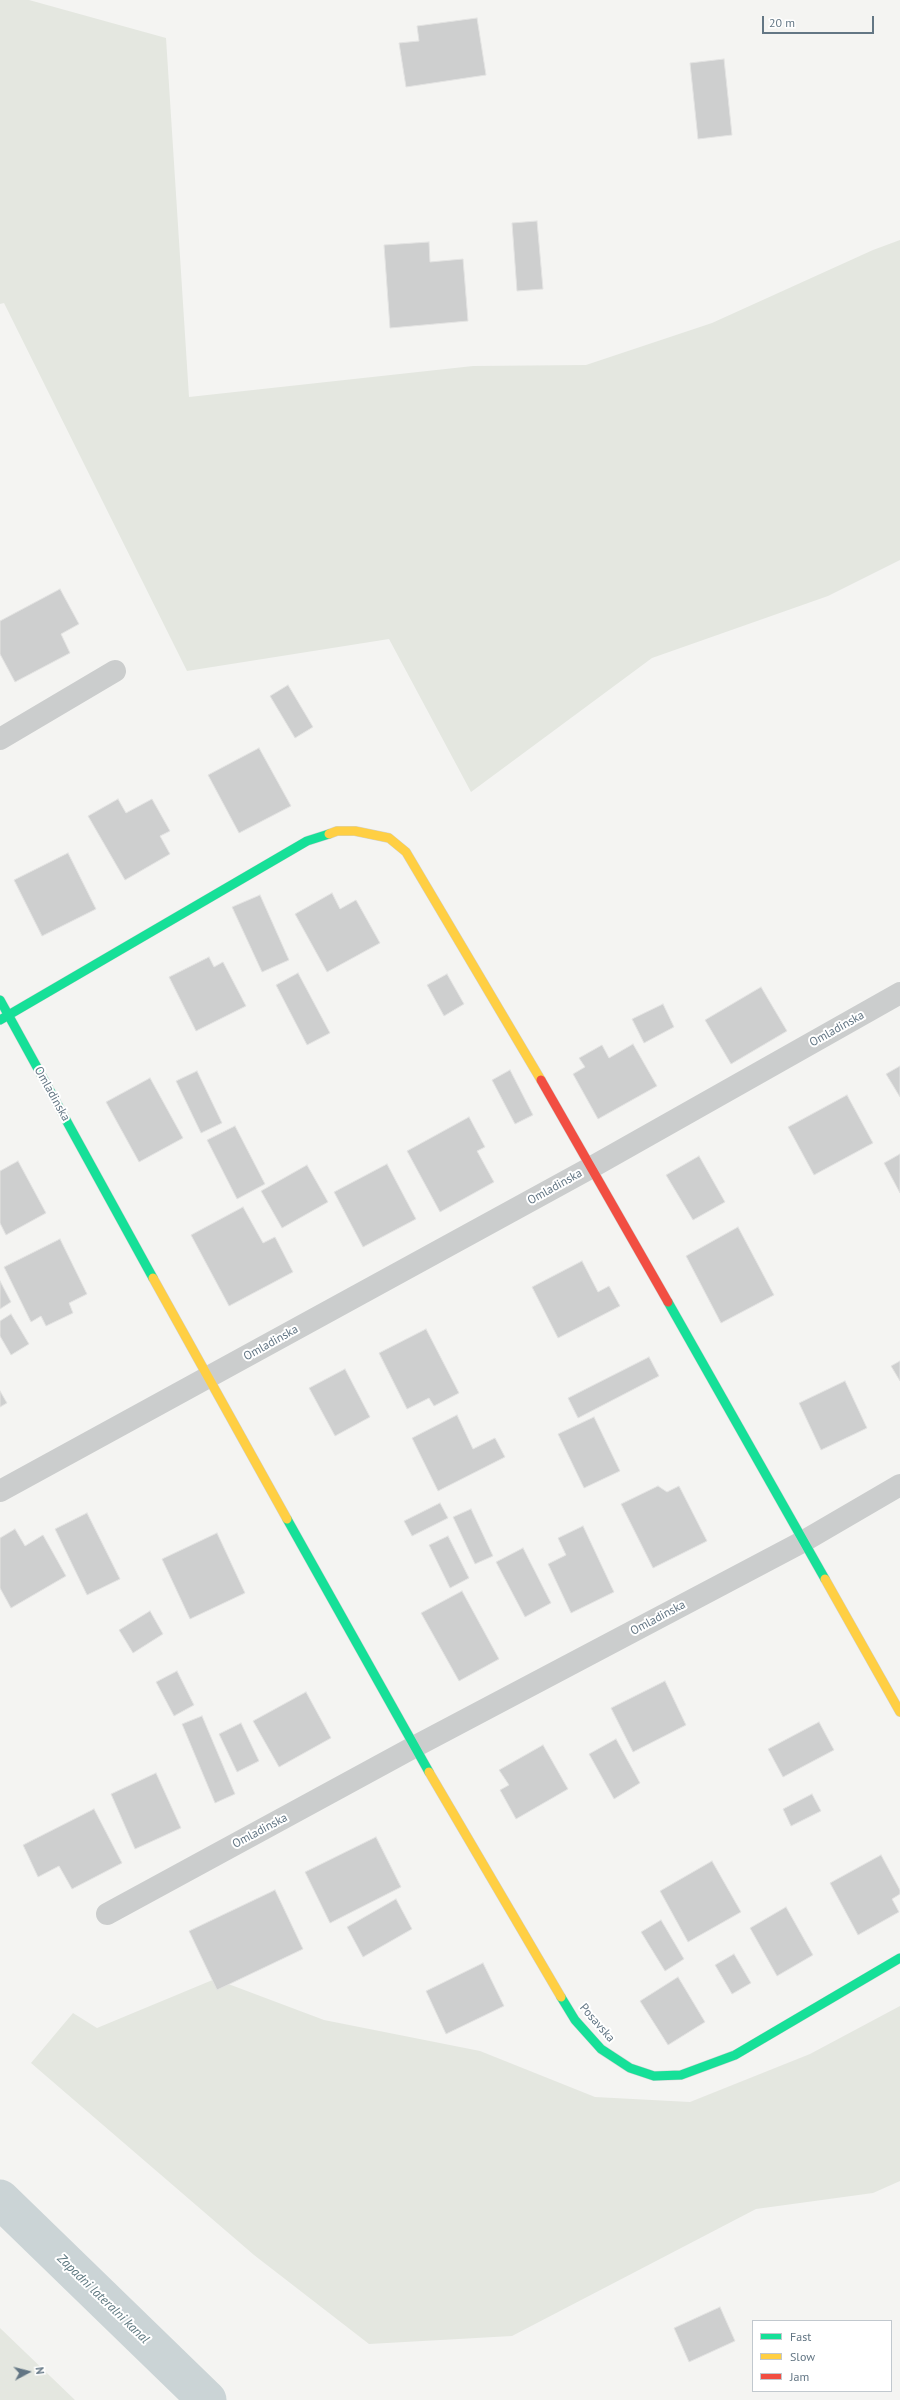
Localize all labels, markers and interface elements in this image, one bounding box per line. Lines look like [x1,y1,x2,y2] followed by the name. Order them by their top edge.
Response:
[764,8,876,34] scale bar
[769,15,795,30] text: 20 m
[807,1008,867,1050] street label: Omladinska
[31,1064,73,1124] street label: Omladinska
[525,1166,585,1208] street label: Omladinska
[241,1322,301,1364] street label: Omladinska
[628,1597,688,1639] street label: Omladinska
[230,1810,290,1852] street label: Omladinska
[576,2001,618,2045] street label: Posavska
[54,2251,152,2347] water label: Zapadni lateralni kanal
[752,2320,892,2392] legend
[790,2329,811,2344] text: Fast
[790,2349,815,2364] text: Slow
[8,2352,48,2392] north arrow
[33,2366,47,2375] text: N
[790,2369,809,2384] text: Jam

